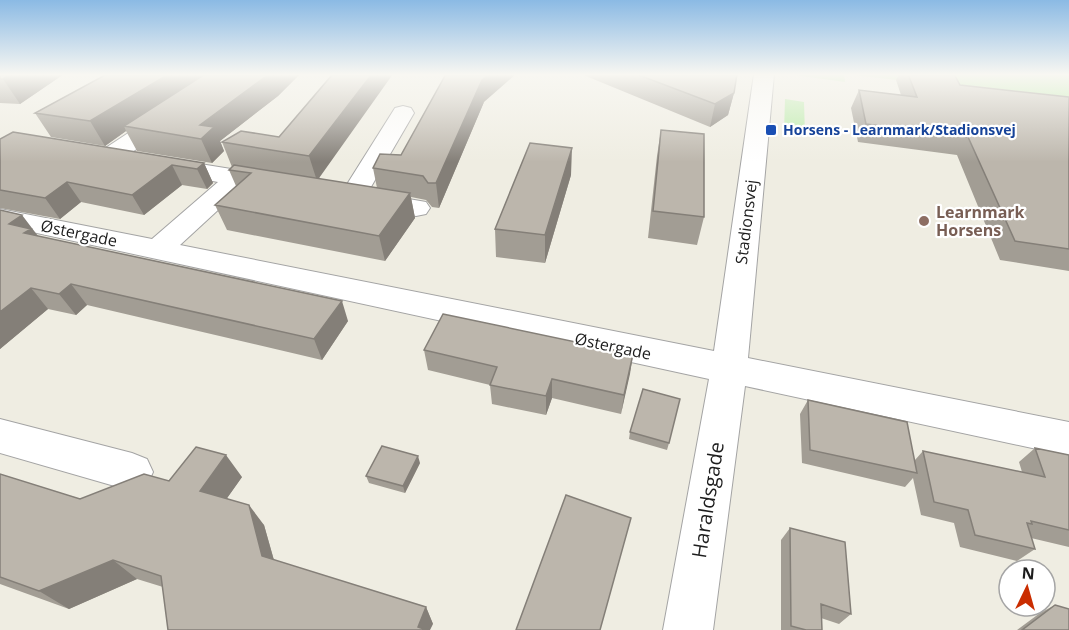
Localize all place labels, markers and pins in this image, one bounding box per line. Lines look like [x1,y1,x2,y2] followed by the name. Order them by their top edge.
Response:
[783,120,1016,139] place label: Horsens - Learnmark/Stadionsvej
[764,123,778,137] marker: Horsens - Learnmark/Stadionsvej
[936,201,1025,241] place label: Learnmark Horsens
[917,214,931,228] marker: Learnmark Horsens

